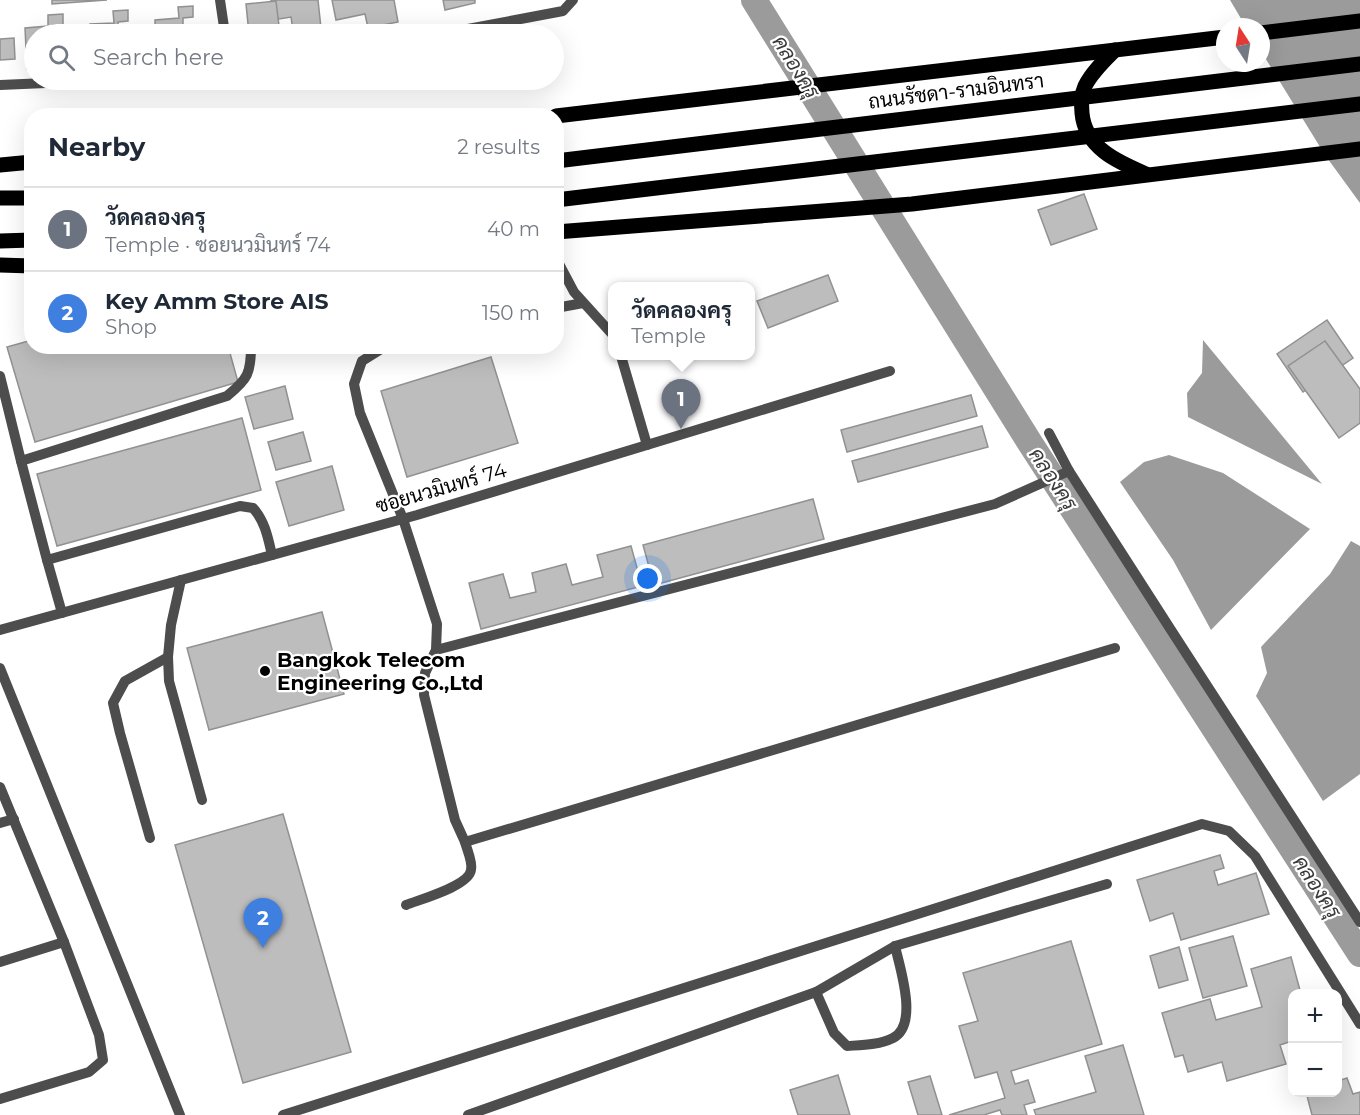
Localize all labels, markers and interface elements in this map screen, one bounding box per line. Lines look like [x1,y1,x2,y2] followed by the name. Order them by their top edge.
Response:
[1216,18,1270,72] north arrow
[24,24,564,90] search box
[766,31,826,105] water label: คลองครุ
[45,41,78,74] icon: search
[93,44,224,71] text: Search here
[867,68,1045,114] street label: ถนนรัชดา-รามอินทรา
[48,131,145,163] text: Nearby
[457,135,540,159] text: 2 results
[105,204,206,231] text: วัดคลองครุ
[64,217,71,241] text: 1
[487,217,540,241] text: 40 m
[105,233,330,257] text: Temple · ซอยนวมินทร์ 74
[608,282,755,360] popup
[105,288,328,315] text: Key Amm Store AIS
[631,297,732,324] text: วัดคลองครุ
[62,301,73,325] text: 2
[482,301,540,325] text: 150 m
[105,315,157,339] text: Shop
[631,324,706,348] text: Temple
[662,380,700,429] pin: 1
[1022,443,1083,516] water label: คลองครุ
[372,456,509,518] street label: ซอยนวมินทร์ 74
[633,564,662,593] your location
[277,648,483,695] place label: Bangkok Telecom Engineering Co.,Ltd
[258,664,272,678] marker: Bangkok Telecom Engineering Co.,Ltd
[1286,851,1347,924] water label: คลองครุ
[244,898,282,948] pin: 2
[1288,989,1342,1097] map controls
[1288,989,1342,1043] button: +
[1288,1043,1342,1097] button: −

